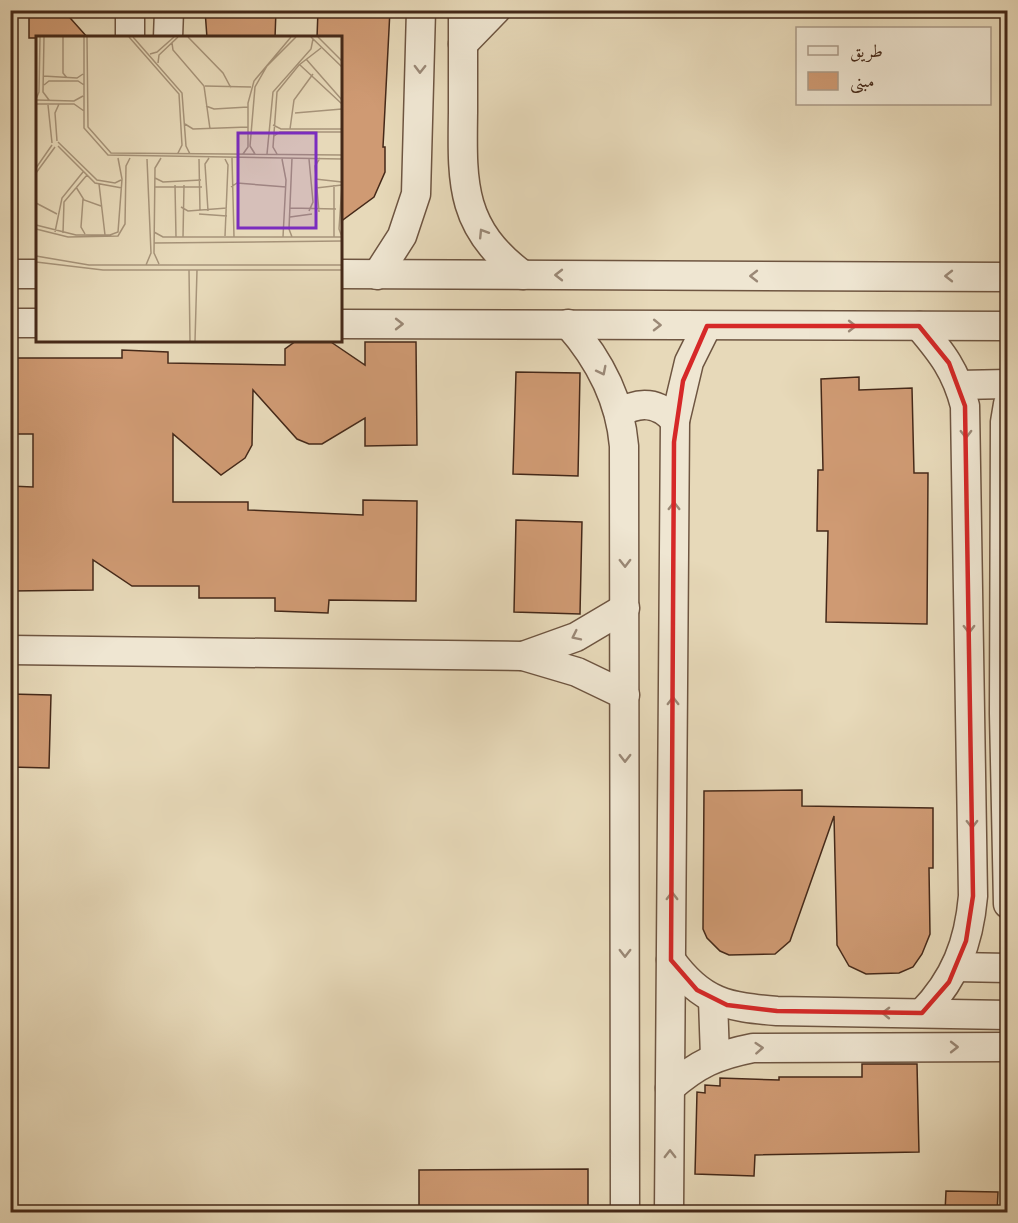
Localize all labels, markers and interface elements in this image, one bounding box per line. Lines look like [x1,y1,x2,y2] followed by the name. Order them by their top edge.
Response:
[796,27,991,105] legend
[36,36,342,342] inset map
[850,41,883,63] text: طريق
[414,64,426,73] one-way arrow
[850,71,875,94] text: مبنى
[478,229,490,239] one-way arrow
[555,269,564,281] one-way arrow
[750,270,759,282] one-way arrow
[945,270,954,282] one-way arrow
[394,318,403,330] one-way arrow
[652,319,661,331] one-way arrow
[847,320,856,332] one-way arrow
[595,365,607,376] one-way arrow
[960,429,972,438] one-way arrow
[668,502,680,511] one-way arrow
[619,558,631,567] one-way arrow
[963,624,975,633] one-way arrow
[571,629,582,641] one-way arrow
[667,697,679,706] one-way arrow
[619,753,631,762] one-way arrow
[966,819,978,828] one-way arrow
[666,892,678,901] one-way arrow
[619,948,631,957] one-way arrow
[882,1007,891,1019] one-way arrow
[950,1041,959,1053] one-way arrow
[755,1042,764,1055] one-way arrow
[664,1150,676,1159] one-way arrow

